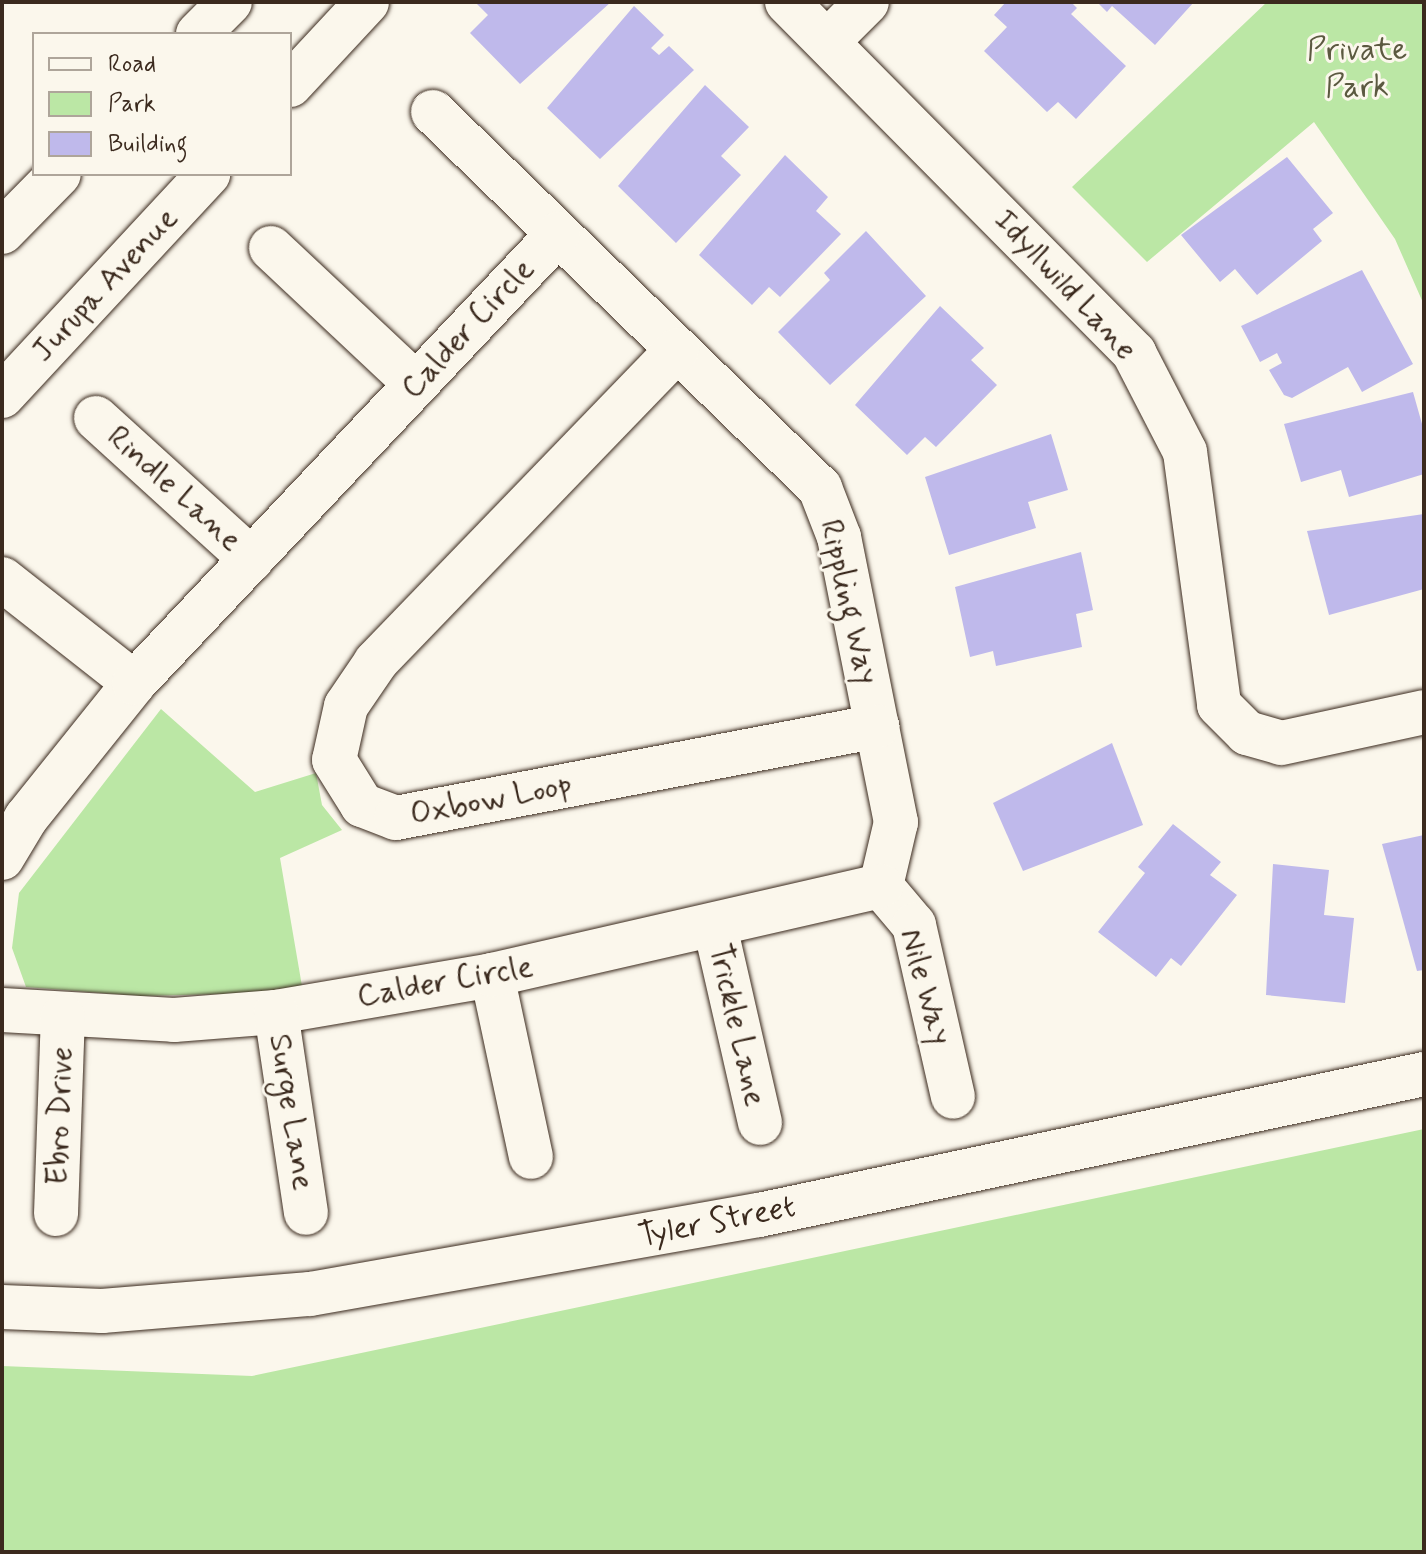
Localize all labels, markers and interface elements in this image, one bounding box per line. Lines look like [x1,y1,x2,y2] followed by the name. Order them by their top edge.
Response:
[32,32,292,176] legend
[1307,32,1407,107] park label: Private Park
[108,49,156,80] text: Road
[108,89,156,120] text: Park
[108,129,188,160] text: Building
[24,200,186,370] street label: Jurupa Avenue
[987,203,1143,367] street label: Idyllwild Lane
[393,250,543,408] street label: Calder Circle
[101,421,247,557] street label: Rindle Lane
[810,514,886,690] street label: Rippling Way
[407,765,575,835] street label: Oxbow Loop
[891,923,959,1051] street label: Nile Way
[700,941,774,1109] street label: Trickle Lane
[353,948,537,1016] street label: Calder Circle
[260,1033,322,1191] street label: Surge Lane
[38,1046,82,1186] street label: Ebro Drive
[633,1187,801,1257] street label: Tyler Street

